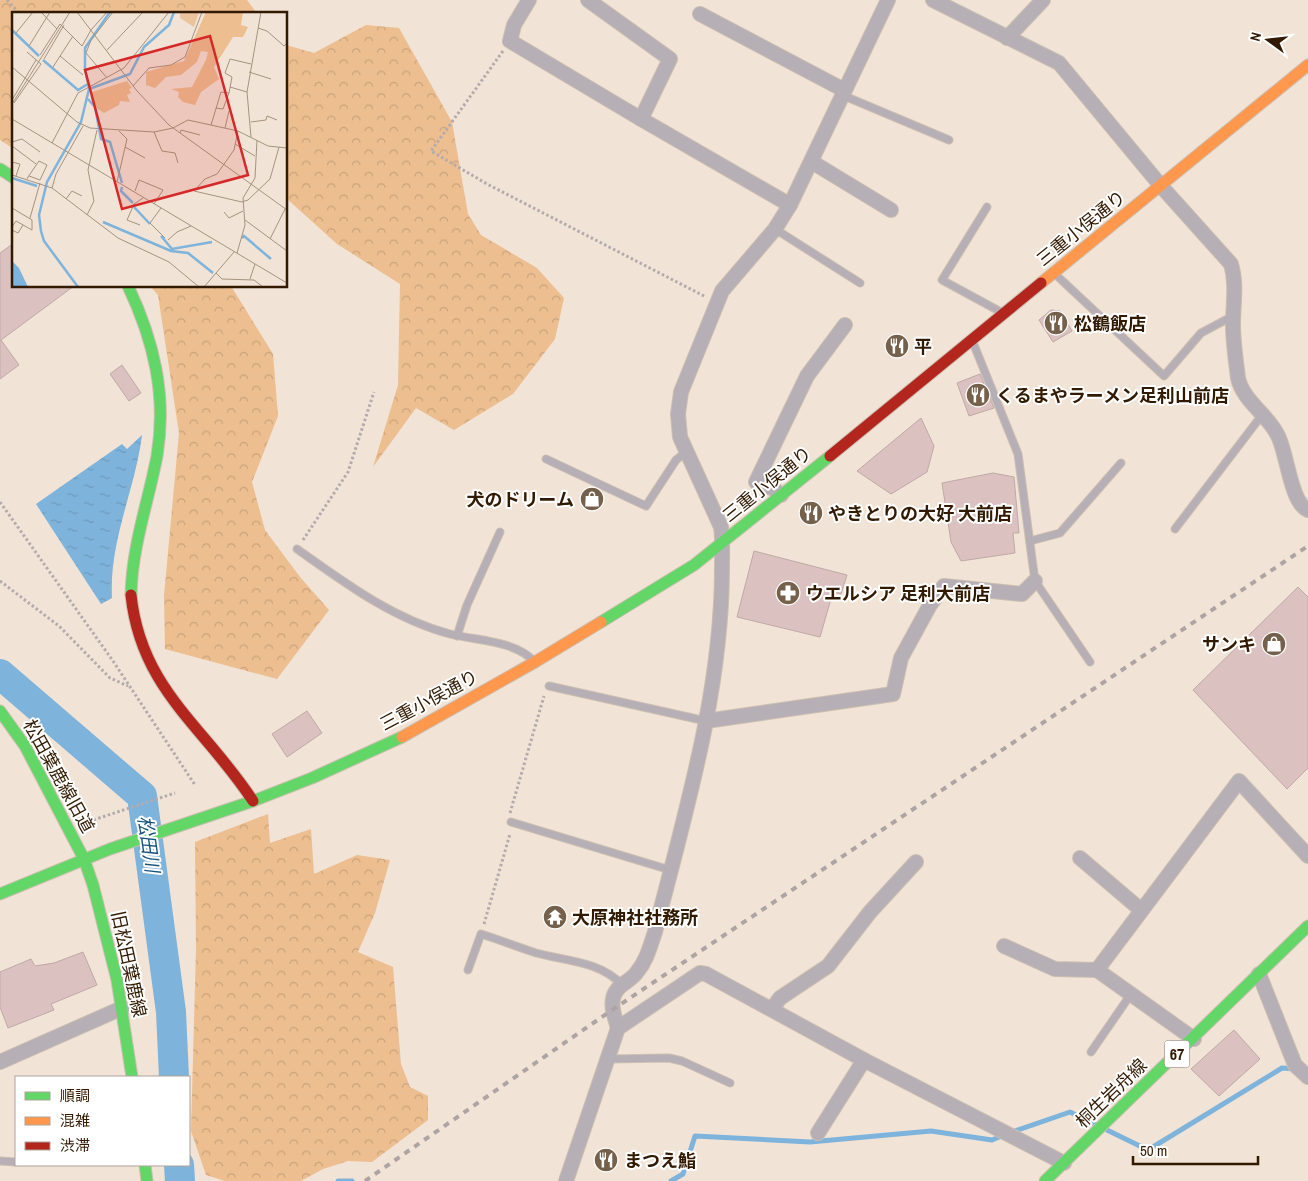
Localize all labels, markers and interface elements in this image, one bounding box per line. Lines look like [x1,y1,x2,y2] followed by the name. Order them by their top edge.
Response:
[12,12,288,288] inset map
[1243,15,1293,65] north arrow
[1246,30,1265,43] text: N
[1031,184,1131,272] street label: 三重小俣通り
[1043,310,1069,336] restaurant icon: 松鶴飯店
[1074,311,1146,336] place label: 松鶴飯店
[884,333,910,359] restaurant icon: 平
[914,334,932,359] place label: 平
[965,382,991,408] restaurant icon: くるまやラーメン足利山前店
[996,383,1229,408] place label: くるまやラーメン足利山前店
[717,440,817,528] street label: 三重小俣通り
[579,486,605,512] shop icon: 犬のドリーム
[467,487,574,512] place label: 犬のドリーム
[798,500,824,526] restaurant icon: やきとりの大好 大前店
[828,501,1012,526] place label: やきとりの大好 大前店
[775,580,801,606] pharmacy icon: ウエルシア 足利大前店
[806,581,990,606] place label: ウエルシア 足利大前店
[1261,631,1287,657] shop icon: サンキ
[1202,632,1256,657] place label: サンキ
[375,664,483,736] street label: 三重小俣通り
[18,715,100,837] street label: 松田葉鹿線旧道
[132,814,166,876] water label: 松田川
[542,904,568,930] temple icon: 大原神社社務所
[572,905,698,930] place label: 大原神社社務所
[106,909,152,1019] street label: 旧松田葉鹿線
[1164,1040,1190,1068] road number: 67
[1070,1053,1152,1133] street label: 桐生岩舟線
[15,1076,190,1166] legend
[60,1085,90,1106] text: 順調
[60,1110,90,1131] text: 混雑
[1133,1134,1258,1166] scale bar
[60,1135,90,1156] text: 渋滞
[1140,1140,1167,1161] text: 50 m
[593,1147,619,1173] restaurant icon: まつえ鮨
[624,1148,696,1173] place label: まつえ鮨

